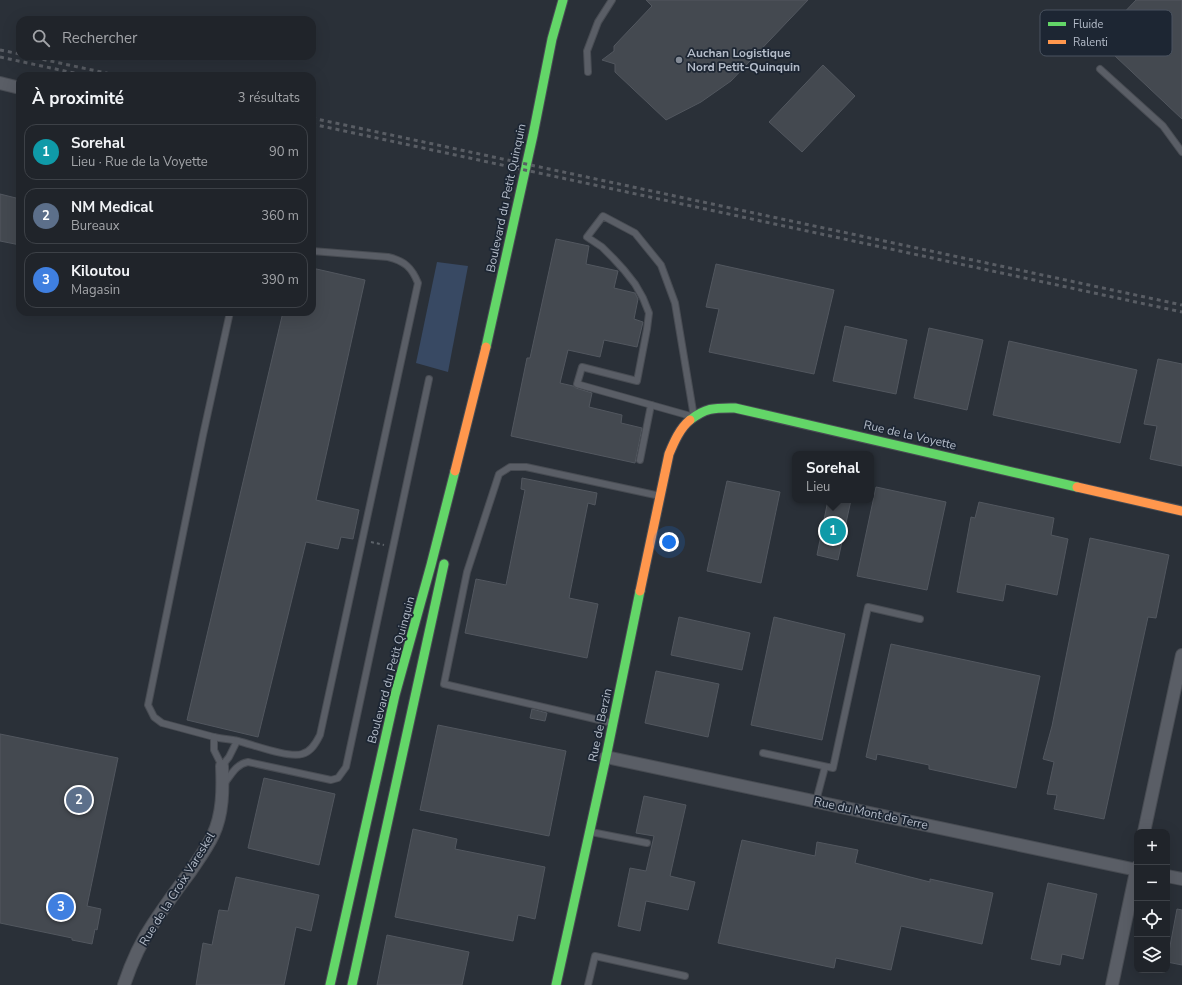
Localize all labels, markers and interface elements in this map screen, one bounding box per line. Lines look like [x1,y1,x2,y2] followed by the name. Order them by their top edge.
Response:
[1040,10,1172,56] legend
[16,16,316,60] search box
[1073,17,1103,32] text: Fluide
[30,27,52,49] icon: search
[62,28,137,48] text: Rechercher
[1073,35,1108,50] text: Ralenti
[687,45,800,75] place label: Auchan Logistique Nord Petit-Quinquin
[674,55,684,65] marker: Auchan Logistique Nord Petit-Quinquin
[32,87,124,110] text: À proximité
[238,89,300,107] text: 3 résultats
[482,122,530,274] street label: Boulevard du Petit Quinquin
[71,133,125,153] text: Sorehal
[42,143,50,161] text: 1
[269,143,299,161] text: 90 m
[71,153,208,171] text: Lieu · Rue de la Voyette
[71,197,153,217] text: NM Medical
[42,207,50,225] text: 2
[261,207,299,225] text: 360 m
[71,217,120,235] text: Bureaux
[71,261,130,281] text: Kiloutou
[42,271,50,289] text: 3
[261,271,299,289] text: 390 m
[71,281,120,299] text: Magasin
[862,417,958,453] street label: Rue de la Voyette
[792,451,874,503] popup
[806,458,860,478] text: Sorehal
[806,478,830,496] text: Lieu
[820,516,846,546] pin: 1
[659,532,679,552] your location
[364,595,418,745] street label: Boulevard du Petit Quinquin
[584,687,616,763] street label: Rue de Berzin
[66,785,92,815] pin: 2
[813,793,929,833] street label: Rue du Mont de Terre
[136,829,219,949] street label: Rue de la Croix Vareskel
[1134,829,1170,973] map controls
[1134,829,1170,865] button: +
[1134,865,1170,901] button: −
[48,892,74,922] pin: 3
[1134,901,1170,937] button: locate
[1134,937,1170,973] button: layers

